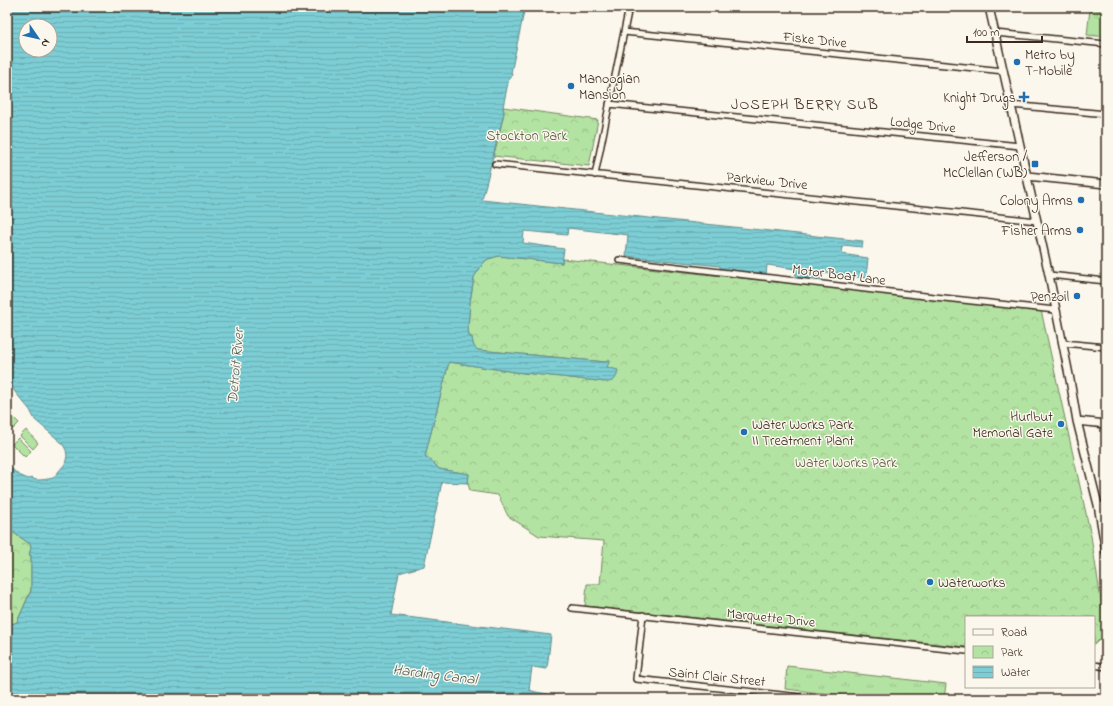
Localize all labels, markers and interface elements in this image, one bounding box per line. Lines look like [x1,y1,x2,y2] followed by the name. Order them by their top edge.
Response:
[18,18,58,58] north arrow
[967,18,1042,44] scale bar
[973,24,1000,42] text: 100 m
[781,27,848,54] street label: Fiske Drive
[37,35,54,51] text: N
[1025,45,1075,82] place label: Metro by T-Mobile
[1012,57,1022,67] marker: Metro by T-Mobile
[579,69,640,106] place label: Manoogian Mansion
[566,81,576,91] marker: Manoogian Mansion
[943,88,1016,110] place label: Knight Drugs
[1019,92,1029,102] marker: Knight Drugs
[731,94,879,116] district label: JOSEPH BERRY SUB
[889,112,957,140] street label: Lodge Drive
[486,126,568,147] park label: Stockton Park
[943,147,1028,184] place label: Jefferson / McClellan (WB)
[1030,159,1040,169] marker: Jefferson / McClellan (WB)
[725,167,809,196] street label: Parkview Drive
[1000,191,1073,213] place label: Colony Arms
[1076,195,1086,205] marker: Colony Arms
[1001,221,1072,242] place label: Fisher Arms
[1075,225,1085,235] marker: Fisher Arms
[791,259,887,292] street label: Motor Boat Lane
[1031,287,1069,308] place label: Penzoil
[1072,291,1082,301] marker: Penzoil
[222,325,250,405] water label: Detroit River
[973,407,1054,444] place label: Hurlbut Memorial Gate
[752,415,855,452] place label: Water Works Park II Treatment Plant
[1056,419,1066,429] marker: Hurlbut Memorial Gate
[739,427,749,437] marker: Water Works Park II Treatment Plant
[795,453,898,474] park label: Water Works Park
[938,573,1006,594] place label: Waterworks
[925,577,935,587] marker: Waterworks
[726,603,817,634] street label: Marquette Drive
[965,616,1095,688] legend
[1001,624,1027,642] text: Road
[1001,644,1023,662] text: Park
[391,659,481,692] water label: Harding Canal
[667,662,767,693] street label: Saint Clair Street
[1001,664,1030,682] text: Water

